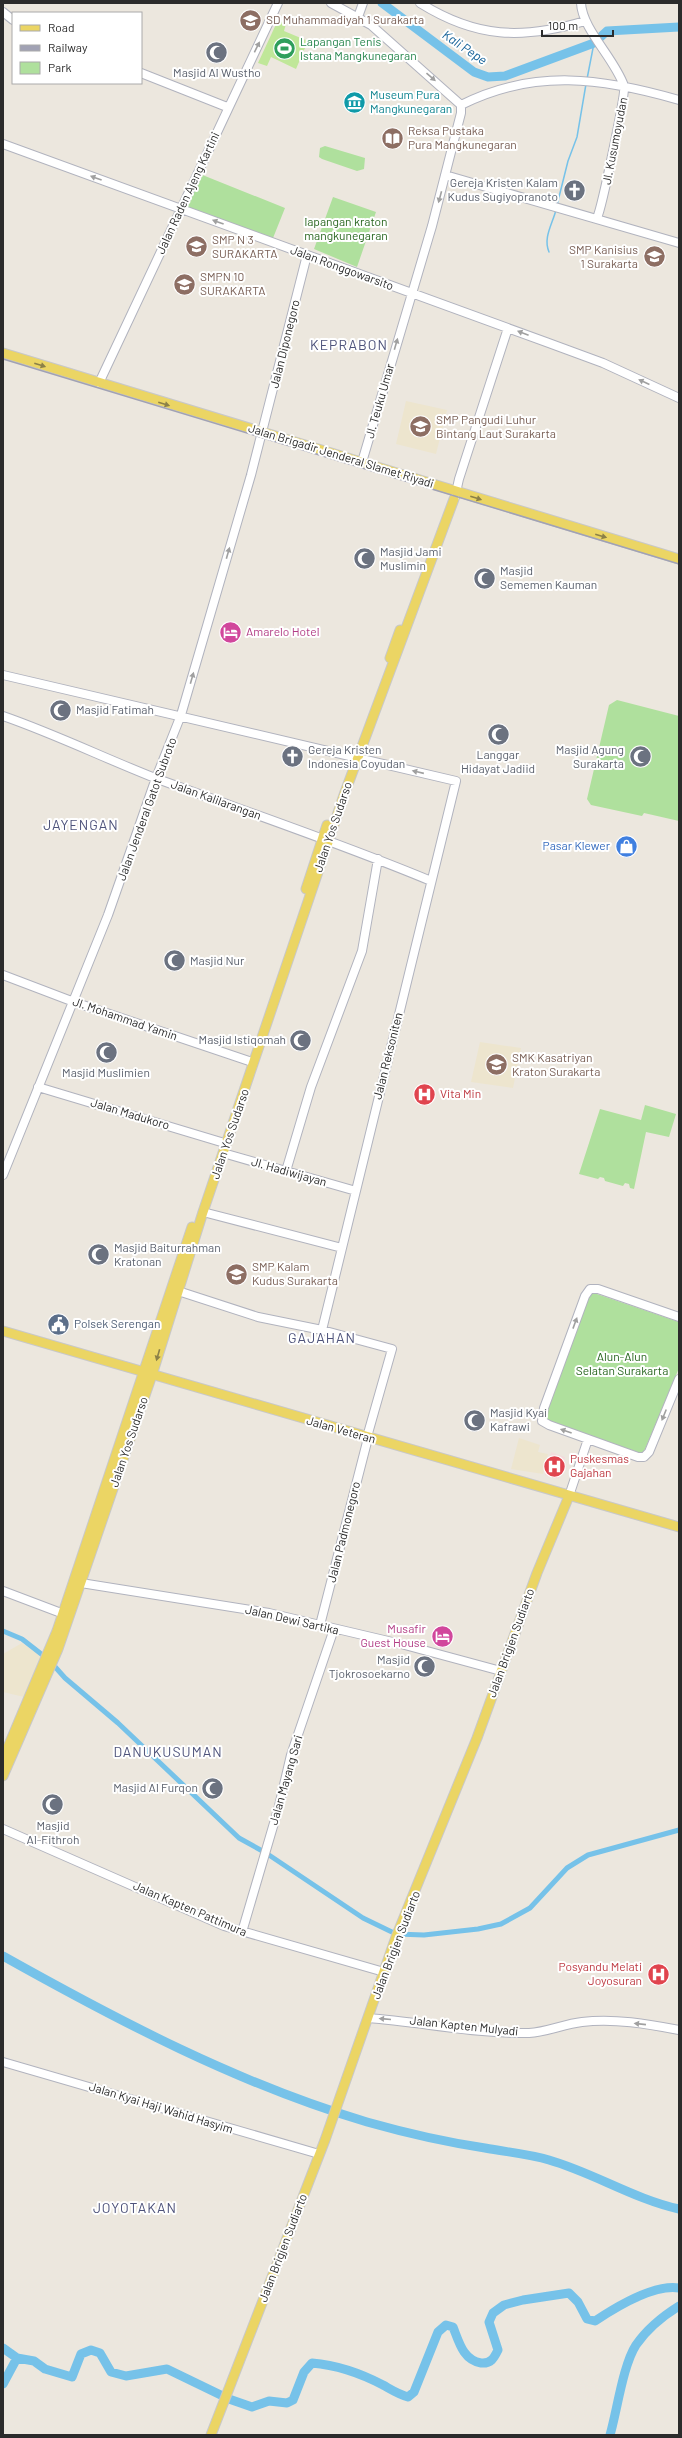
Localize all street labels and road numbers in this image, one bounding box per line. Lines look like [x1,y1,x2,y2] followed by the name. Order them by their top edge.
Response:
[599,96,629,186] street label: Jl. Kusumoyudan
[153,129,222,256] street label: Jalan Raden Ajeng Kartini
[289,242,396,292] street label: Jalan Ronggowarsito
[266,298,302,390] street label: Jalan Diponegoro
[362,361,397,440] street label: Jl. Teuku Umar
[247,420,436,490] street label: Jalan Brigadir Jenderal Slamet Riyadi
[114,735,179,882] street label: Jalan Jenderal Gatot Subroto
[169,776,263,822] street label: Jalan Kalilarangan
[310,780,354,874] street label: Jalan Yos Sudarso
[71,994,180,1043] street label: Jl. Mohammad Yamin
[369,1011,405,1101] street label: Jalan Reksoniten
[207,1087,251,1181] street label: Jalan Yos Sudarso
[89,1094,171,1132] street label: Jalan Madukoro
[250,1154,329,1188] street label: Jl. Hadiwijayan
[106,1395,150,1489] street label: Jalan Yos Sudarso
[305,1413,377,1446] street label: Jalan Veteran
[324,1480,362,1584] street label: Jalan Padmonegoro
[484,1586,536,1699] street label: Jalan Brigjen Sudiarto
[244,1601,340,1637] street label: Jalan Dewi Sartika
[266,1733,305,1826] street label: Jalan Mayang Sari
[131,1878,249,1938] street label: Jalan Kapten Pattimura
[368,1889,422,2001] street label: Jalan Brigjen Sudiarto
[409,2012,519,2038] street label: Jalan Kapten Mulyadi
[88,2078,235,2136] street label: Jalan Kyai Haji Wahid Hasyim
[255,2192,309,2304] street label: Jalan Brigjen Sudiarto

